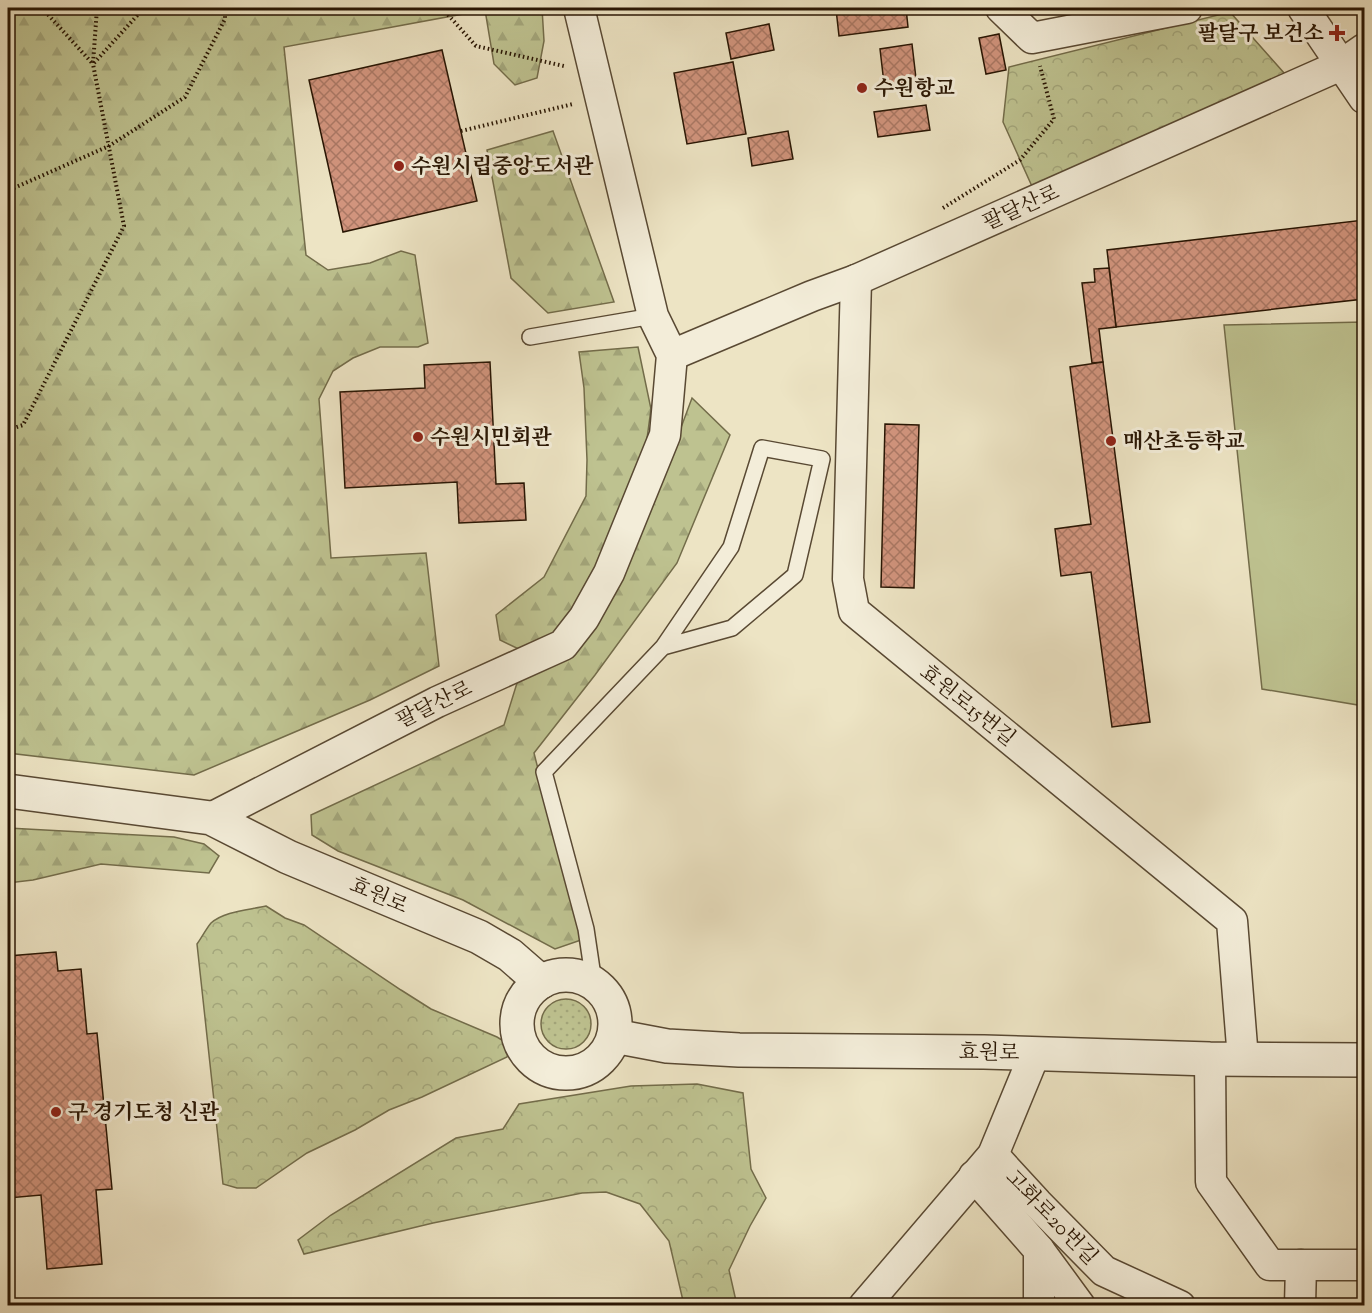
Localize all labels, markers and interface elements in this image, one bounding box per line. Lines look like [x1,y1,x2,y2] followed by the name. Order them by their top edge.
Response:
[1198,20,1324,50] place label: 팔달구 보건소
[1328,24,1346,42] marker: 팔달구 보건소
[874,75,955,105] place label: 수원항교
[855,81,869,95] marker: 수원항교
[411,153,594,183] place label: 수원시립중앙도서관
[392,159,406,173] marker: 수원시립중앙도서관
[979,179,1065,239] street label: 팔달산로
[430,424,552,454] place label: 수원시민회관
[1123,428,1245,458] place label: 매산초등학교
[411,430,425,444] marker: 수원시민회관
[1104,434,1118,448] marker: 매산초등학교
[912,658,1021,755] street label: 효원로15번길
[392,675,478,737] street label: 팔달산로
[344,871,412,923] street label: 효원로
[958,1038,1020,1070] street label: 효원로
[68,1099,220,1129] place label: 구 경기도청 신관
[49,1105,63,1119] marker: 구 경기도청 신관
[997,1164,1104,1273] street label: 고화로20번길

